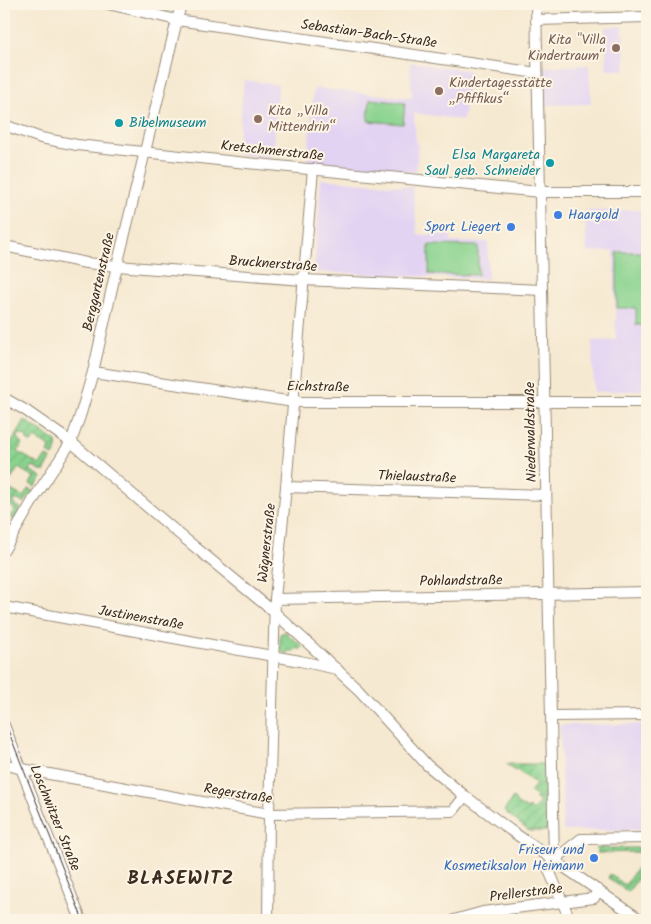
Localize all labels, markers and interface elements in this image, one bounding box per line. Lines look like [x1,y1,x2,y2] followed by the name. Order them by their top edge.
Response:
[300,14,439,55] street label: Sebastian-Bach-Straße
[528,29,606,67] place label: Kita "Villa Kindertraum“
[610,42,622,54] marker: Kita "Villa Kindertraum“
[449,72,553,110] place label: Kindertagesstätte „Pfiffikus“
[433,85,445,97] marker: Kindertagesstätte „Pfiffikus“
[268,100,336,138] place label: Kita „Villa Mittendrin“
[129,112,206,134] place label: Bibelmuseum
[252,113,264,125] marker: Kita „Villa Mittendrin“
[113,117,125,129] marker: Bibelmuseum
[219,135,325,167] street label: Kretschmerstraße
[425,144,541,182] place label: Elsa Margareta Saul geb. Schneider
[544,157,556,169] marker: Elsa Margareta Saul geb. Schneider
[568,204,620,226] place label: Haargold
[552,209,564,221] marker: Haargold
[425,216,502,238] place label: Sport Liegert
[505,221,517,233] marker: Sport Liegert
[77,230,121,333] street label: Berggartenstraße
[228,250,319,278] street label: Brucknerstraße
[287,375,350,399] street label: Eichstraße
[519,381,543,482] street label: Niederwaldstraße
[377,465,457,489] street label: Thielaustraße
[252,502,282,584] street label: Wägnerstraße
[419,569,503,593] street label: Pohlandstraße
[97,600,186,636] street label: Justinenstraße
[24,761,87,875] street label: Loschwitzer Straße
[202,778,275,810] street label: Regerstraße
[444,839,585,877] place label: Friseur und Kosmetiksalon Heimann
[588,852,600,864] marker: Friseur und Kosmetiksalon Heimann
[127,864,235,894] district label: BLASEWITZ
[488,878,564,908] street label: Prellerstraße

